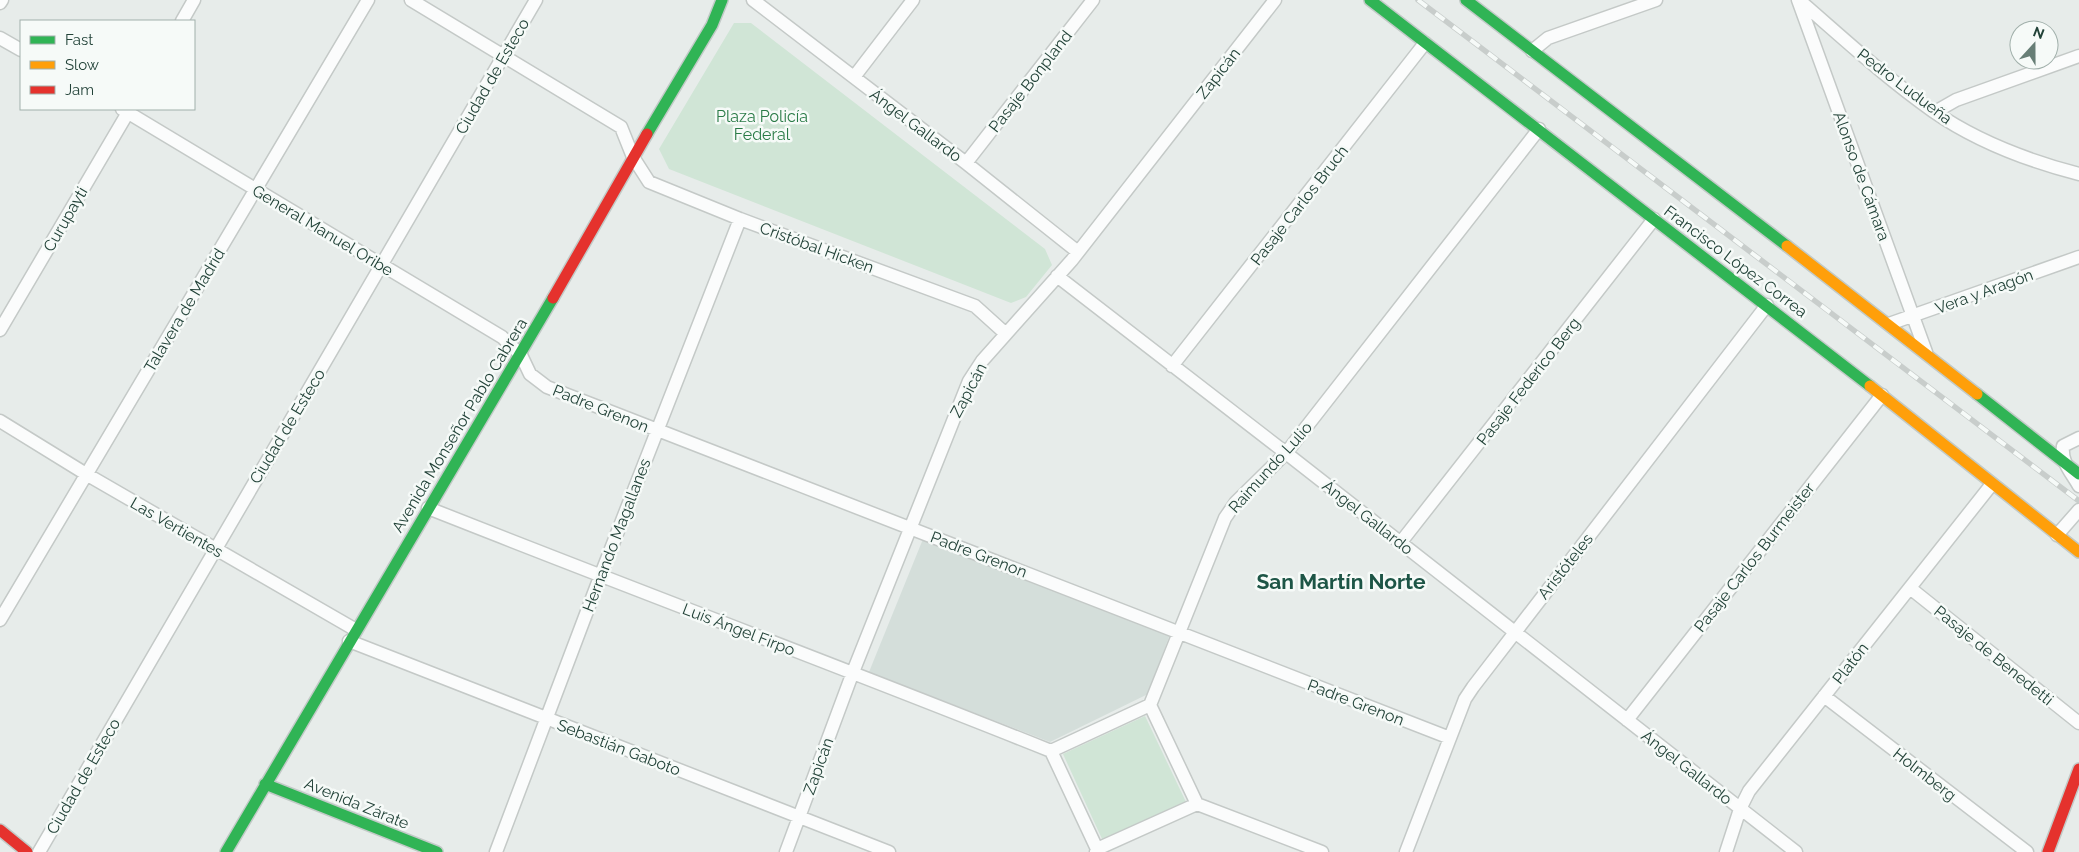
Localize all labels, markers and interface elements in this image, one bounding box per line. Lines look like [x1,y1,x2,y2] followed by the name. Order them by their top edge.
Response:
[452,15,533,137] street label: Ciudad de Esteco
[20,20,195,110] legend
[2009,20,2059,70] north arrow
[2031,23,2047,42] text: N
[985,27,1076,136] street label: Pasaje Bonpland
[65,31,93,49] text: Fast
[1193,44,1244,102] street label: Zapicán
[1854,45,1956,128] street label: Pedro Ludueña
[65,56,99,74] text: Slow
[65,81,94,99] text: Jam
[866,84,966,166] street label: Ángel Gallardo
[716,107,808,144] park label: Plaza Policía Federal
[1829,109,1894,243] street label: Alonso de Cámara
[1247,142,1352,269] street label: Pasaje Carlos Bruch
[249,181,397,280] street label: General Manuel Oribe
[39,184,92,255] street label: Curupayti
[1660,201,1811,321] street label: Francisco López Correa
[757,218,876,277] street label: Cristóbal Hicken
[140,245,229,375] street label: Talavera de Madrid
[1933,265,2036,318] street label: Vera y Aragón
[1473,314,1584,449] street label: Pasaje Federico Berg
[388,315,531,536] street label: Avenida Monseñor Pablo Cabrera
[946,360,991,421] street label: Zapicán
[246,365,329,487] street label: Ciudad de Esteco
[550,381,652,436] street label: Padre Grenon
[1225,418,1316,517] street label: Raimundo Lulio
[578,456,655,615] street label: Hernando Magallanes
[1319,475,1417,559] street label: Ángel Gallardo
[1690,479,1819,636] street label: Pasaje Carlos Burmeister
[127,493,227,562] street label: Las Vertientes
[928,527,1030,582] street label: Padre Grenon
[1534,529,1597,603] street label: Aristóteles
[1256,569,1426,594] district label: San Martín Norte
[680,598,798,660] street label: Luis Ángel Firpo
[1930,602,2057,709] street label: Pasaje de Benedetti
[1828,639,1872,688] street label: Platón
[1305,675,1407,730] street label: Padre Grenon
[43,715,124,837] street label: Ciudad de Esteco
[554,715,683,780] street label: Sebastián Gaboto
[1638,725,1736,809] street label: Ángel Gallardo
[799,735,837,797] street label: Zapicán
[1889,744,1960,805] street label: Holmberg
[302,774,412,833] street label: Avenida Zárate

